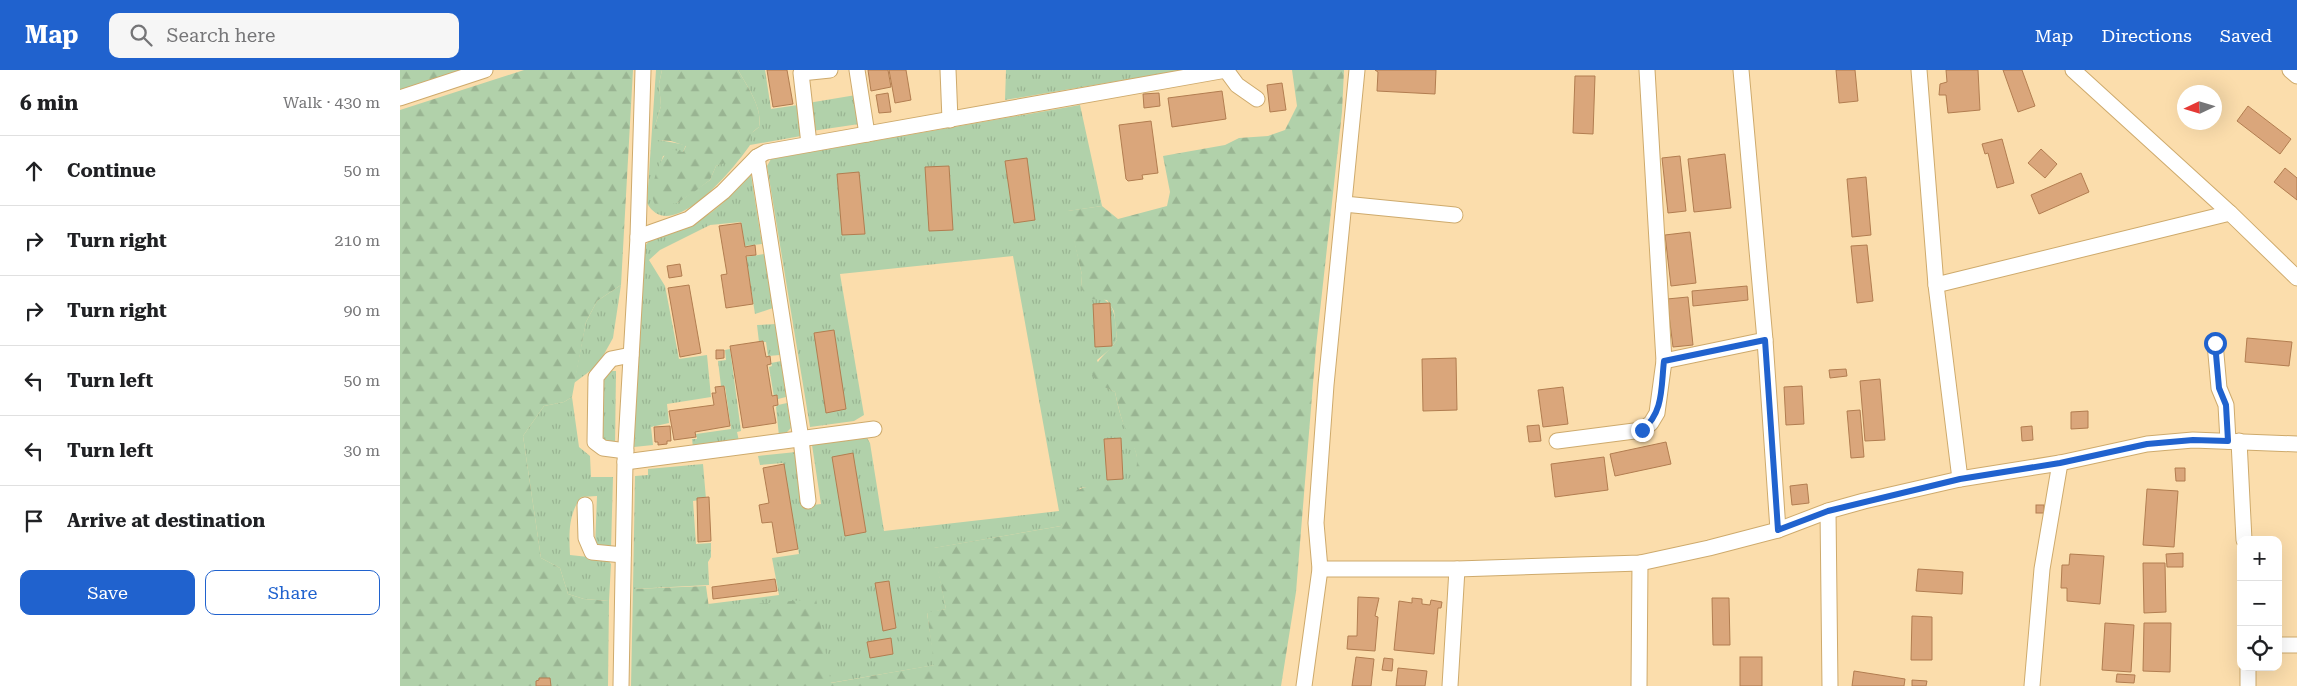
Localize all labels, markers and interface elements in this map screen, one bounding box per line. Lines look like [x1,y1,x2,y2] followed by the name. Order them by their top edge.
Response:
[109,13,459,58] search box
[25,21,79,49] text: Map
[127,21,155,49] icon: search
[167,24,275,47] text: Search here
[2035,25,2073,46] text: Map
[2101,25,2192,46] text: Directions
[2220,25,2272,46] text: Saved
[2177,85,2222,130] north arrow
[20,91,78,115] text: 6 min
[283,93,380,112] text: Walk · 430 m
[20,157,48,185] icon: ahead
[67,159,156,182] text: Continue
[343,161,380,180] text: 50 m
[20,227,48,255] icon: right
[67,229,167,252] text: Turn right
[334,231,380,250] text: 210 m
[20,297,48,325] icon: right
[67,299,167,322] text: Turn right
[343,301,380,320] text: 90 m
[2204,332,2227,355] route start
[20,367,48,395] icon: left
[67,369,153,392] text: Turn left
[343,371,380,390] text: 50 m
[1631,419,1654,442] route end
[20,437,48,465] icon: left
[67,439,153,462] text: Turn left
[343,441,380,460] text: 30 m
[20,507,48,535] icon: arrive
[67,509,265,532] text: Arrive at destination
[2237,536,2282,671] map controls
[2237,536,2282,581] button: +
[20,570,195,615] button: Save
[205,570,380,615] button: Share
[2237,581,2282,626] button: −
[2237,626,2282,671] button: locate

